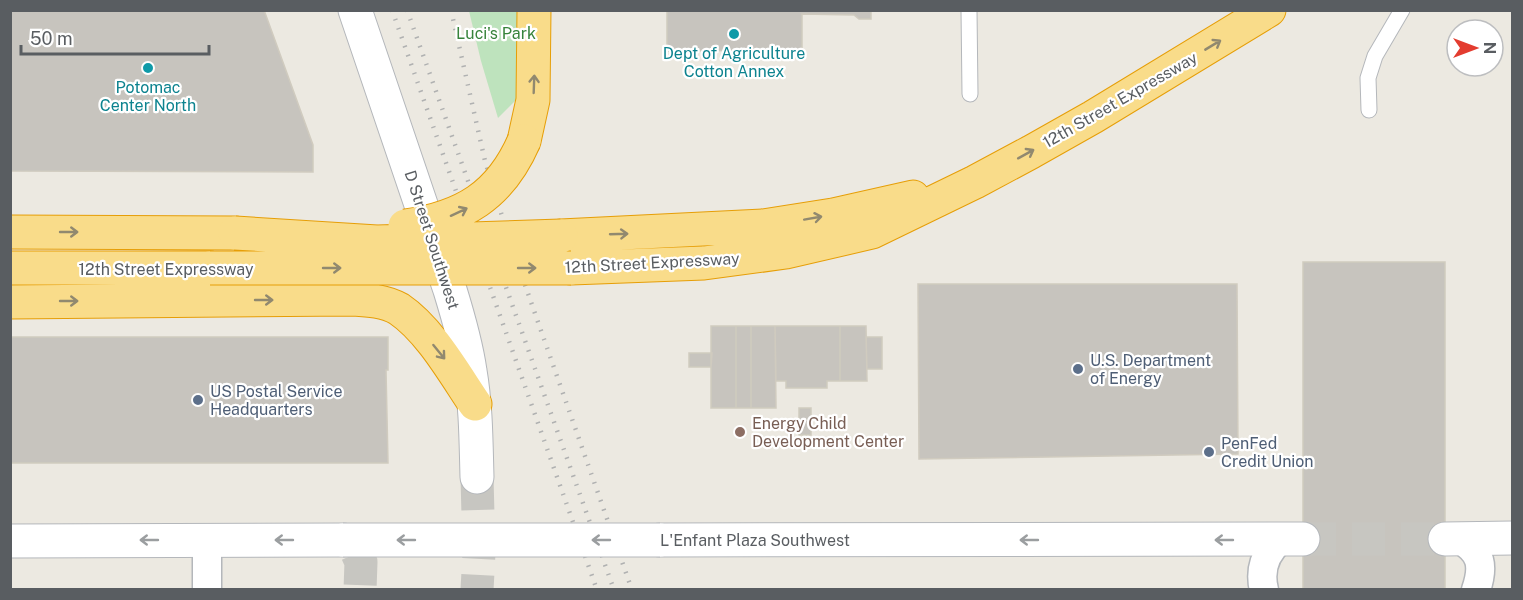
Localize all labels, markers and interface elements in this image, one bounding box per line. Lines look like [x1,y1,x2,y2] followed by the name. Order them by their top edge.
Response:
[21,18,208,56] scale bar
[1445,18,1505,78] north arrow
[456,24,536,43] park label: Luci's Park
[727,27,741,41] marker: Dept of Agriculture Cotton Annex
[30,28,73,49] text: 50 m
[1204,38,1221,50] one-way arrow
[1480,42,1499,54] text: N
[663,44,805,81] place label: Dept of Agriculture Cotton Annex
[1039,48,1201,152] street label: 12th Street Expressway
[141,61,155,75] marker: Potomac Center North
[528,74,540,94] one-way arrow
[100,78,196,115] place label: Potomac Center North
[1017,148,1035,159] one-way arrow
[401,168,463,312] street label: D Street Southwest
[450,205,468,217] one-way arrow
[803,212,823,223] one-way arrow
[58,226,78,238] one-way arrow
[609,228,629,239] one-way arrow
[564,249,740,277] street label: 12th Street Expressway
[78,260,254,279] street label: 12th Street Expressway
[321,262,341,274] one-way arrow
[516,262,536,274] one-way arrow
[253,294,273,306] one-way arrow
[58,296,78,307] one-way arrow
[432,344,446,359] one-way arrow
[1090,351,1211,388] place label: U.S. Department of Energy
[1071,362,1085,376] marker: U.S. Department of Energy
[210,382,343,419] place label: US Postal Service Headquarters
[191,393,205,407] marker: US Postal Service Headquarters
[752,414,904,451] place label: Energy Child Development Center
[733,425,747,439] marker: Energy Child Development Center
[1221,434,1314,471] place label: PenFed Credit Union
[1202,445,1216,459] marker: PenFed Credit Union
[660,531,850,550] street label: L'Enfant Plaza Southwest
[139,534,159,546] one-way arrow
[275,534,295,546] one-way arrow
[397,534,417,546] one-way arrow
[592,534,612,546] one-way arrow
[1019,534,1039,546] one-way arrow
[1214,534,1234,546] one-way arrow

